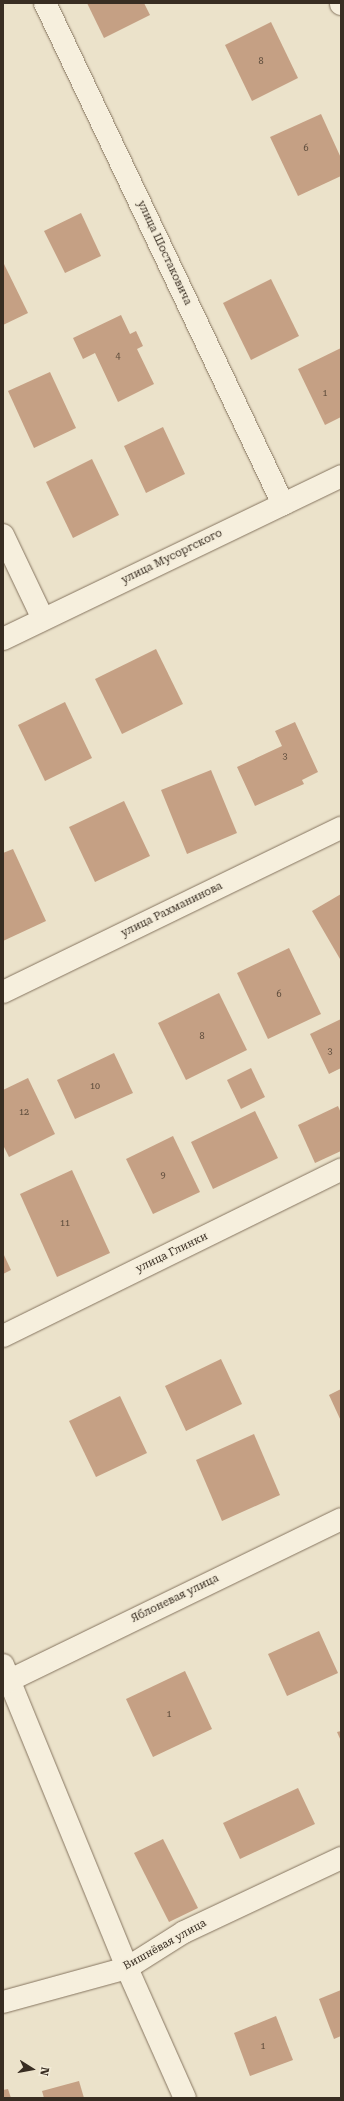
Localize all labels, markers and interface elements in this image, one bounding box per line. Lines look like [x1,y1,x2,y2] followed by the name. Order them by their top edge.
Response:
[258,56,264,66] house number: 8
[303,143,309,153] house number: 6
[134,199,194,307] street label: улица Шостаковича
[115,351,121,361] house number: 4
[322,388,328,398] house number: 1
[119,527,225,587] street label: улица Мусоргского
[282,751,288,761] house number: 3
[119,880,225,940] street label: улица Рахманинова
[276,989,282,999] house number: 6
[199,1031,205,1041] house number: 8
[327,1046,333,1056] house number: 3
[90,1081,100,1091] house number: 10
[19,1107,29,1117] house number: 12
[160,1170,166,1180] house number: 9
[60,1218,70,1228] house number: 11
[134,1230,210,1276] street label: улица Глинки
[129,1572,221,1626] street label: Яблоневая улица
[166,1709,172,1719] house number: 1
[121,1917,209,1973] street label: Вишнёвая улица
[260,2041,266,2051] house number: 1
[12,2049,52,2089] north arrow
[37,2066,51,2077] text: N

